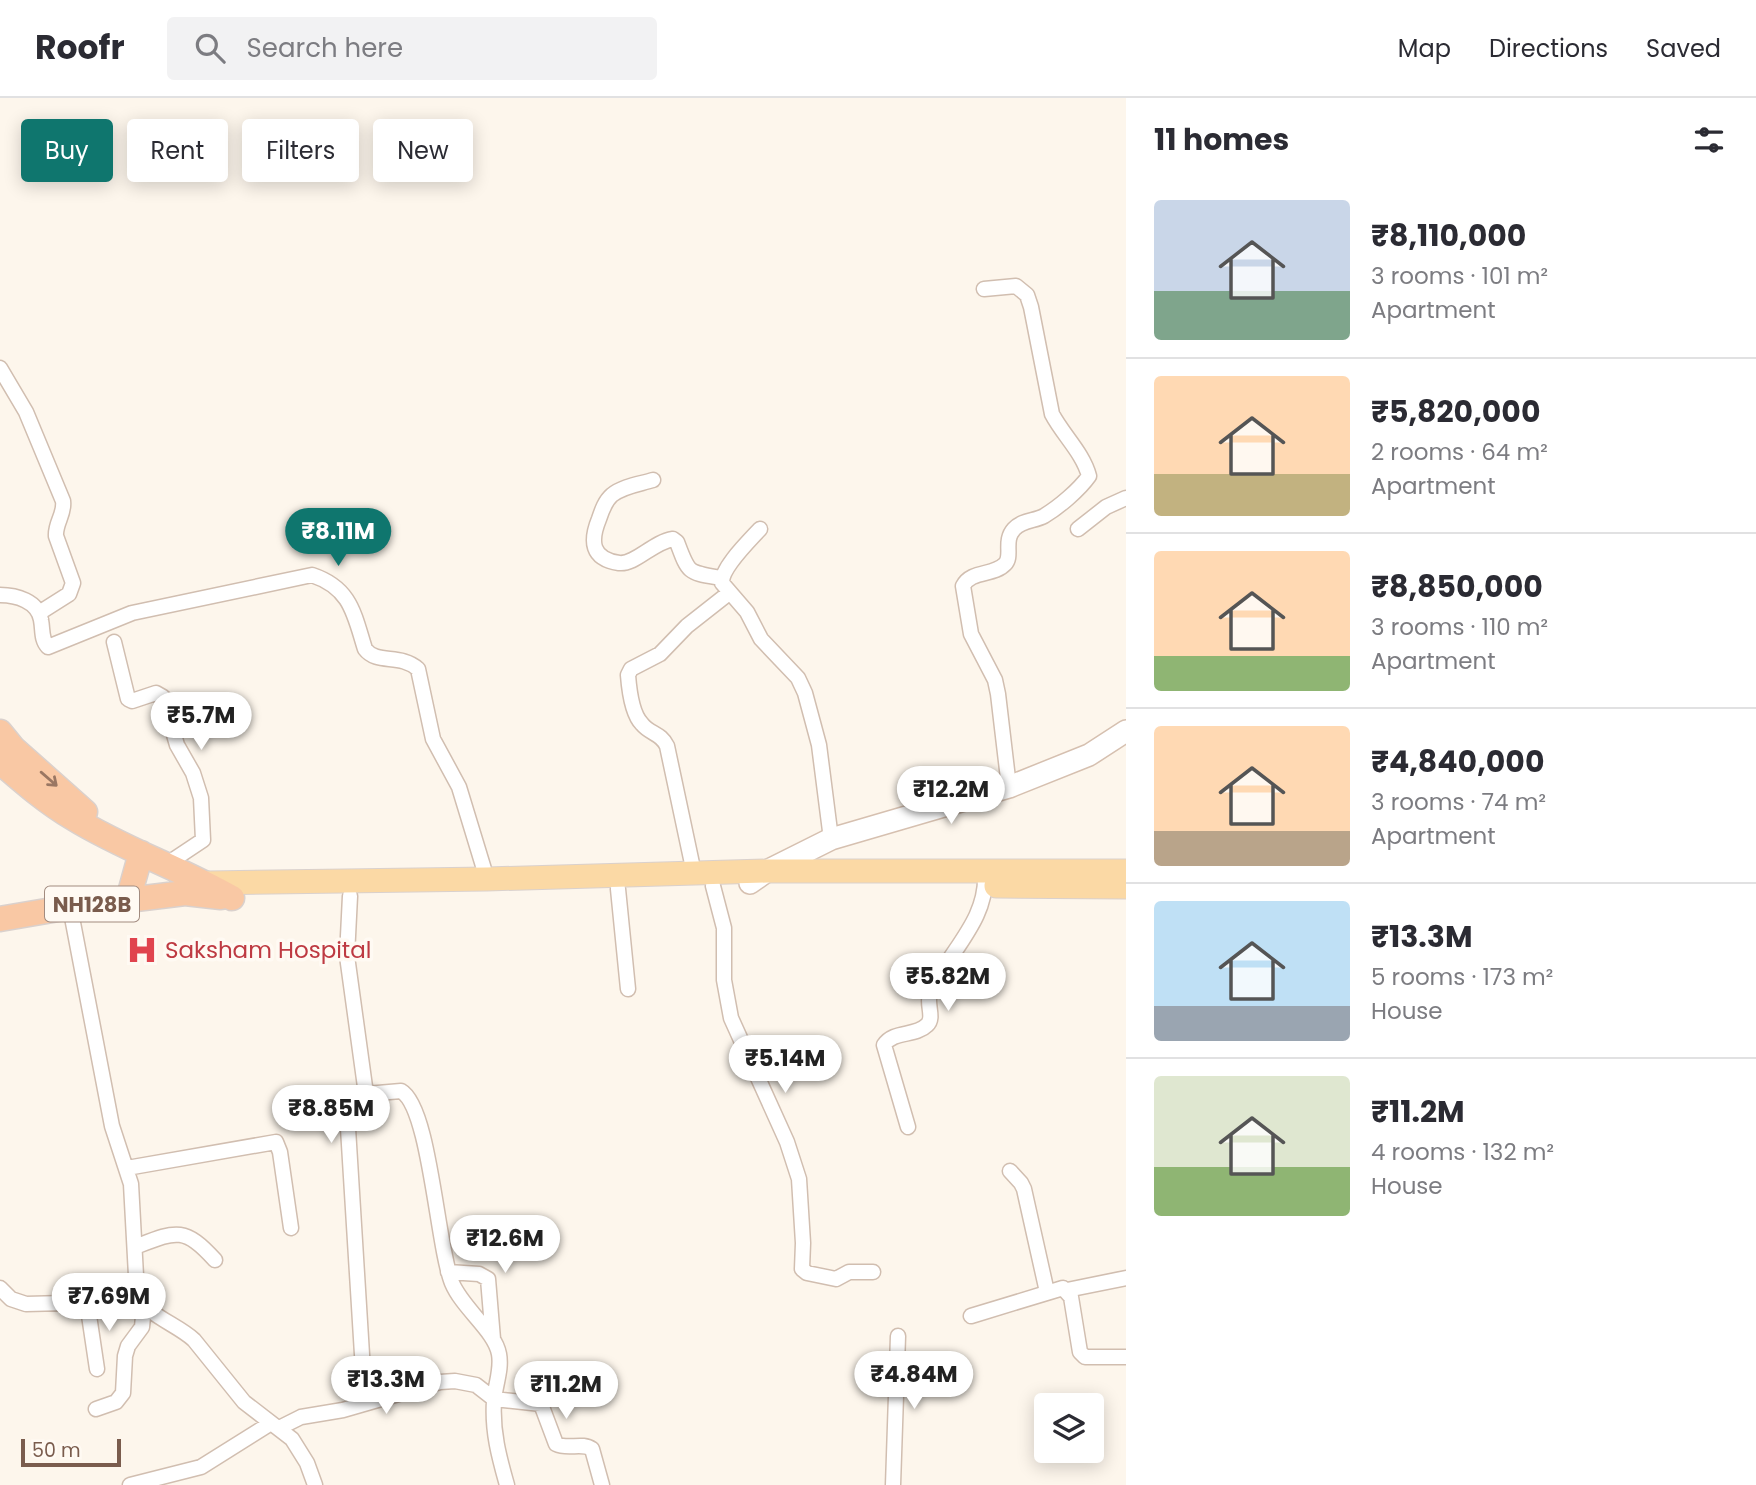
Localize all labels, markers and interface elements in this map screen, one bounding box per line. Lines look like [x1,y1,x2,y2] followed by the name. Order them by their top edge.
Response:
[167,17,657,80] search box
[35,24,125,71] text: Roofr
[191,29,229,67] icon: search
[247,30,403,66] text: Search here
[1398,32,1451,65] text: Map
[1489,32,1608,65] text: Directions
[1646,32,1721,65] text: Saved
[1154,118,1289,161] text: 11 homes
[21,119,113,182] chip: Buy
[127,119,228,182] chip: Rent
[242,119,359,182] chip: Filters
[373,119,473,182] chip: New
[1690,121,1728,159] icon: filters
[1371,214,1526,257] text: ₹8,110,000
[1210,228,1294,312] icon: home
[1371,260,1548,292] text: 3 rooms · 101 m²
[1371,294,1496,326] text: Apartment
[1371,390,1540,433] text: ₹5,820,000
[1210,404,1294,488] icon: home
[1371,436,1548,468] text: 2 rooms · 64 m²
[1371,470,1496,502] text: Apartment
[281,508,395,568] pin: ₹8.11M
[301,515,375,547] text: ₹8.11M
[1371,565,1543,608] text: ₹8,850,000
[1210,579,1294,663] icon: home
[1371,611,1548,643] text: 3 rooms · 110 m²
[1371,645,1496,677] text: Apartment
[152,692,250,752] pin: ₹5.7M
[167,699,235,731] text: ₹5.7M
[1371,740,1544,783] text: ₹4,840,000
[1210,754,1294,838] icon: home
[894,766,1008,826] pin: ₹12.2M
[40,771,58,787] one-way arrow
[913,773,989,805] text: ₹12.2M
[1371,786,1546,818] text: 3 rooms · 74 m²
[1371,820,1496,852] text: Apartment
[45,886,139,922] road number: NH128B
[1371,915,1473,958] text: ₹13.3M
[1210,929,1294,1013] icon: home
[125,933,159,967] hospital icon: Saksham Hospital
[165,934,371,966] place label: Saksham Hospital
[891,954,1005,1013] pin: ₹5.82M
[906,960,990,992] text: ₹5.82M
[1371,961,1553,993] text: 5 rooms · 173 m²
[1371,995,1443,1027] text: House
[728,1035,842,1095] pin: ₹5.14M
[745,1042,825,1074] text: ₹5.14M
[274,1086,388,1145] pin: ₹8.85M
[1371,1090,1465,1133] text: ₹11.2M
[288,1092,374,1124] text: ₹8.85M
[1210,1104,1294,1188] icon: home
[1371,1136,1554,1168] text: 4 rooms · 132 m²
[1371,1170,1443,1202] text: House
[448,1216,562,1275] pin: ₹12.6M
[466,1222,544,1254] text: ₹12.6M
[52,1274,166,1333] pin: ₹7.69M
[68,1280,150,1312] text: ₹7.69M
[857,1352,971,1411] pin: ₹4.84M
[329,1356,443,1416] pin: ₹13.3M
[870,1358,958,1390] text: ₹4.84M
[509,1362,623,1421] pin: ₹11.2M
[347,1363,425,1395] text: ₹13.3M
[530,1368,602,1400] text: ₹11.2M
[1034,1393,1104,1463] map controls
[1034,1393,1104,1463] button: layers
[21,1436,121,1468] scale bar
[32,1437,81,1464] text: 50 m

